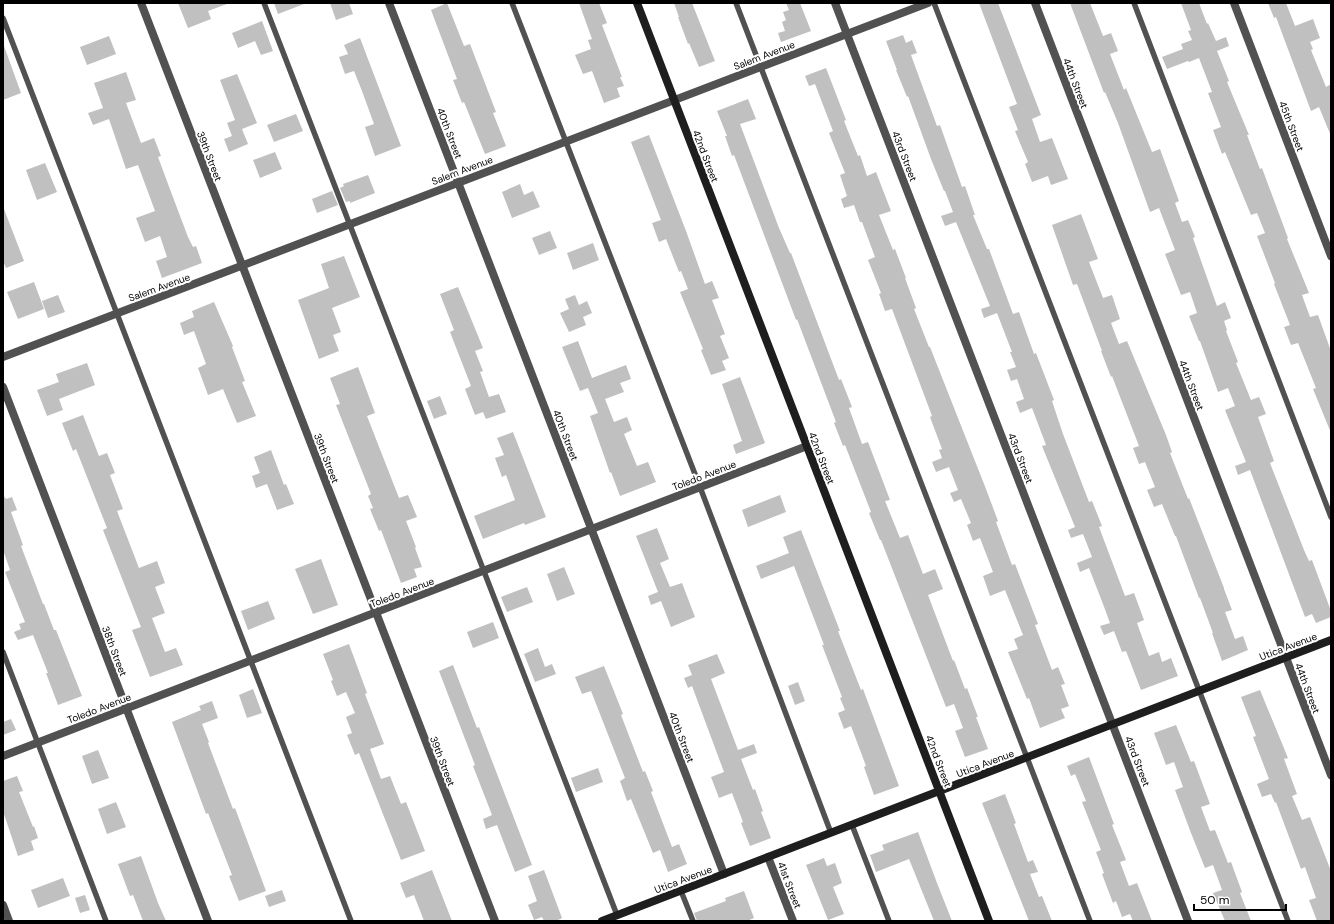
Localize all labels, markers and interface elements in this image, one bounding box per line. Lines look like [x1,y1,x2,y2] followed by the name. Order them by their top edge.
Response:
[732,38,797,73] street label: Salem Avenue
[1060,56,1091,110] street label: 44th Street
[1276,99,1307,153] street label: 45th Street
[434,106,465,161] street label: 40th Street
[690,128,721,184] street label: 42nd Street
[194,129,225,183] street label: 39th Street
[889,129,920,183] street label: 43rd Street
[430,153,495,188] street label: Salem Avenue
[127,270,192,305] street label: Salem Avenue
[1176,358,1207,412] street label: 44th Street
[550,408,581,463] street label: 40th Street
[806,430,837,486] street label: 42nd Street
[311,431,342,485] street label: 39th Street
[1005,431,1036,485] street label: 43rd Street
[670,457,738,494] street label: Toledo Avenue
[368,574,436,611] street label: Toledo Avenue
[99,624,130,678] street label: 38th Street
[1258,629,1319,663] street label: Utica Avenue
[1292,661,1323,715] street label: 44th Street
[65,690,133,727] street label: Toledo Avenue
[666,710,697,765] street label: 40th Street
[923,733,954,789] street label: 42nd Street
[427,734,458,788] street label: 39th Street
[1122,734,1153,788] street label: 43rd Street
[955,746,1016,780] street label: Utica Avenue
[775,860,804,910] street label: 41st Street
[653,862,714,896] street label: Utica Avenue
[1194,886,1286,912] scale bar
[1200,892,1229,908] text: 50 m

